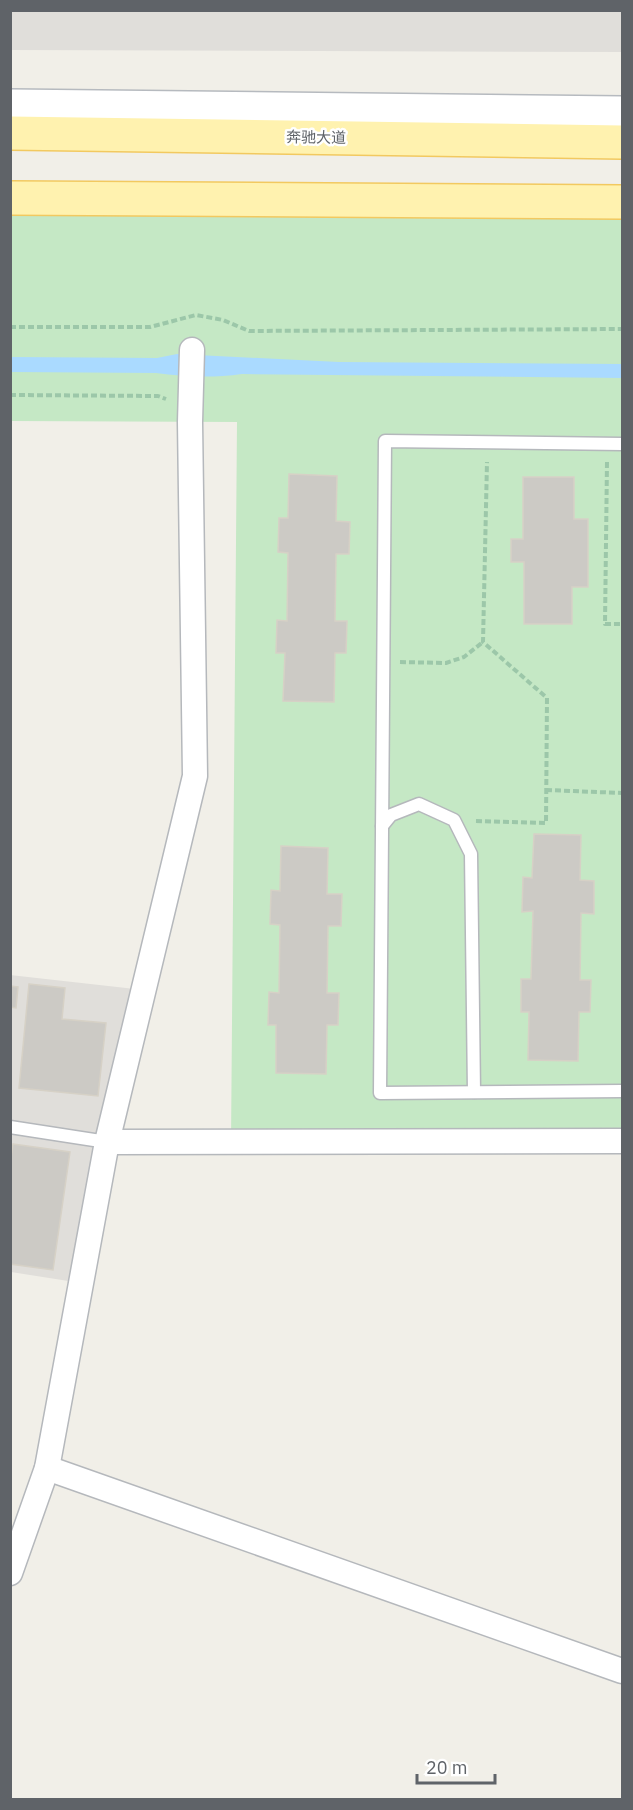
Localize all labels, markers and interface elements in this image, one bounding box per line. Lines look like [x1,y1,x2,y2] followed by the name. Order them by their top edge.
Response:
[286,127,346,147] street label: 奔驰大道
[417,1747,495,1785] scale bar
[426,1756,468,1779] text: 20 m

